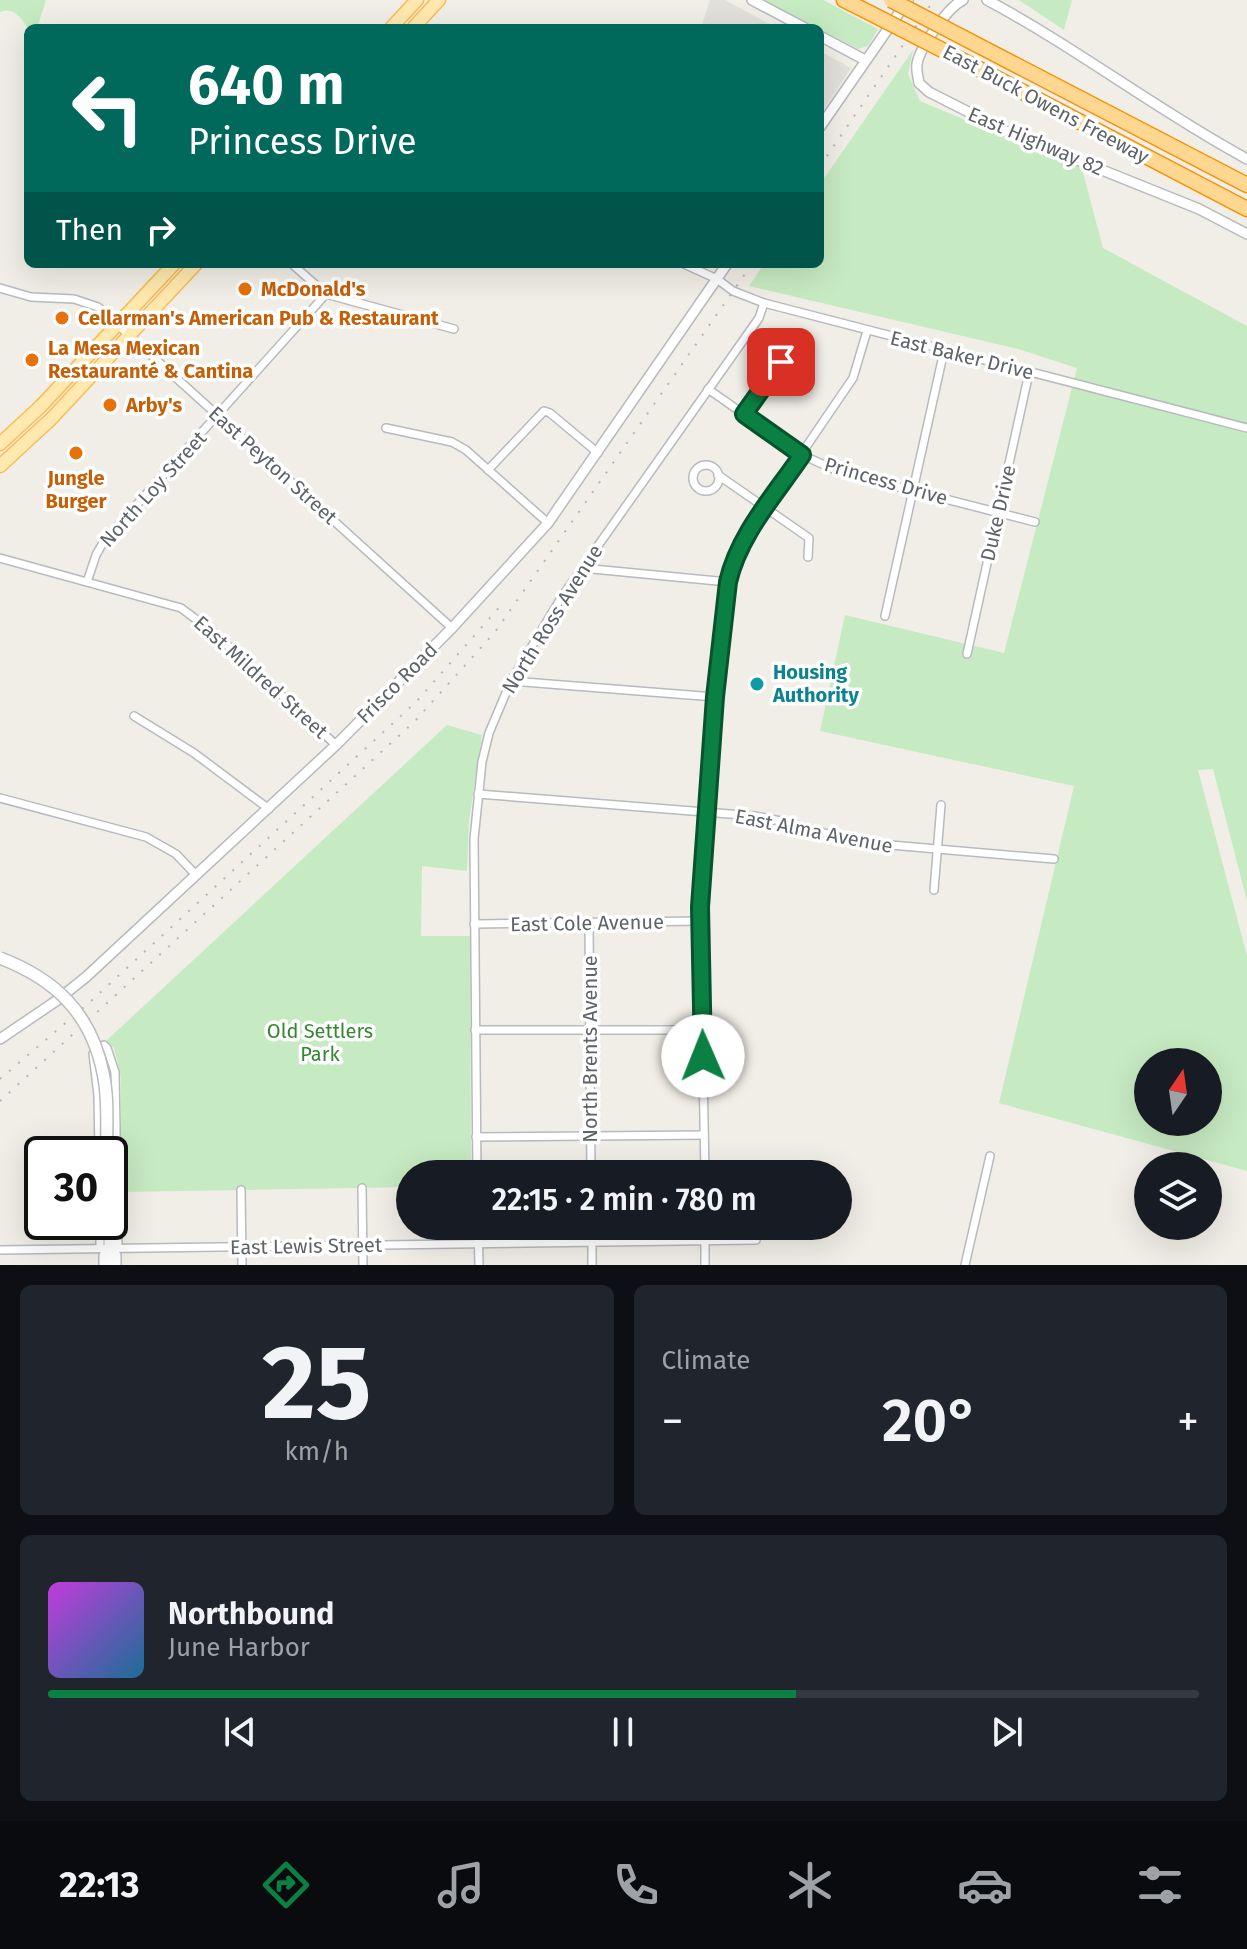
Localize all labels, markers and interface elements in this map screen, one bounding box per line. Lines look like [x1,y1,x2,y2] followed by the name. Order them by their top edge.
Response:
[939,39,1153,169] street label: East Buck Owens Freeway
[188,52,345,119] text: 640 m
[56,56,160,160] icon: left
[965,102,1107,180] street label: East Highway 82
[188,120,417,164] text: Princess Drive
[139,208,183,252] icon: right
[56,212,123,248] text: Then
[261,277,366,301] place label: McDonald's
[236,280,254,298] marker: McDonald's
[78,306,439,330] place label: Cellarman's American Pub & Restaurant
[53,309,71,327] marker: Cellarman's American Pub & Restaurant
[888,326,1036,384] street label: East Baker Drive
[747,328,815,396] pin
[48,336,253,383] place label: La Mesa Mexican Restauranté & Cantina
[759,340,803,384] icon: arrive
[23,351,41,369] marker: La Mesa Mexican Restauranté & Cantina
[125,393,183,417] place label: Arby's
[101,396,119,414] marker: Arby's
[204,401,343,529] street label: East Peyton Street
[95,425,212,552] street label: North Loy Street
[67,444,85,462] marker: Jungle Burger
[822,452,950,510] street label: Princess Drive
[975,463,1021,563] street label: Duke Drive
[45,466,108,513] place label: Jungle Burger
[497,540,607,698] street label: North Ross Avenue
[189,611,333,744] street label: East Mildred Street
[352,638,442,728] street label: Frisco Road
[772,660,859,707] place label: Housing Authority
[748,675,766,693] marker: Housing Authority
[733,804,895,858] street label: East Alma Avenue
[510,910,664,936] street label: East Cole Avenue
[578,955,602,1143] street label: North Brents Avenue
[661,1014,745,1098] position arrow
[267,1019,373,1066] park label: Old Settlers Park
[1134,1048,1222,1136] north arrow
[1134,1048,1222,1240] map controls
[24,1136,128,1240] speed limit sign: 30
[1134,1152,1222,1240] button: layers
[492,1182,756,1218] text: 22:15 · 2 min · 780 m
[230,1233,383,1259] street label: East Lewis Street
[262,1321,372,1446] text: 25
[662,1345,750,1376] text: Climate
[882,1385,979,1457] text: 20°
[662,1395,684,1448] text: −
[1177,1395,1199,1448] text: +
[285,1436,349,1467] text: km/h
[168,1596,334,1632] text: Northbound
[168,1632,310,1663] text: June Harbor
[218,1710,262,1754] icon: previous
[601,1710,645,1754] icon: pause
[985,1710,1029,1754] icon: next
[258,1857,314,1913] icon: directions
[433,1857,489,1913] icon: music
[608,1857,664,1913] icon: phone
[782,1857,838,1913] icon: climate
[957,1857,1013,1913] icon: car
[1132,1857,1188,1913] icon: filters
[59,1863,139,1907] text: 22:13

